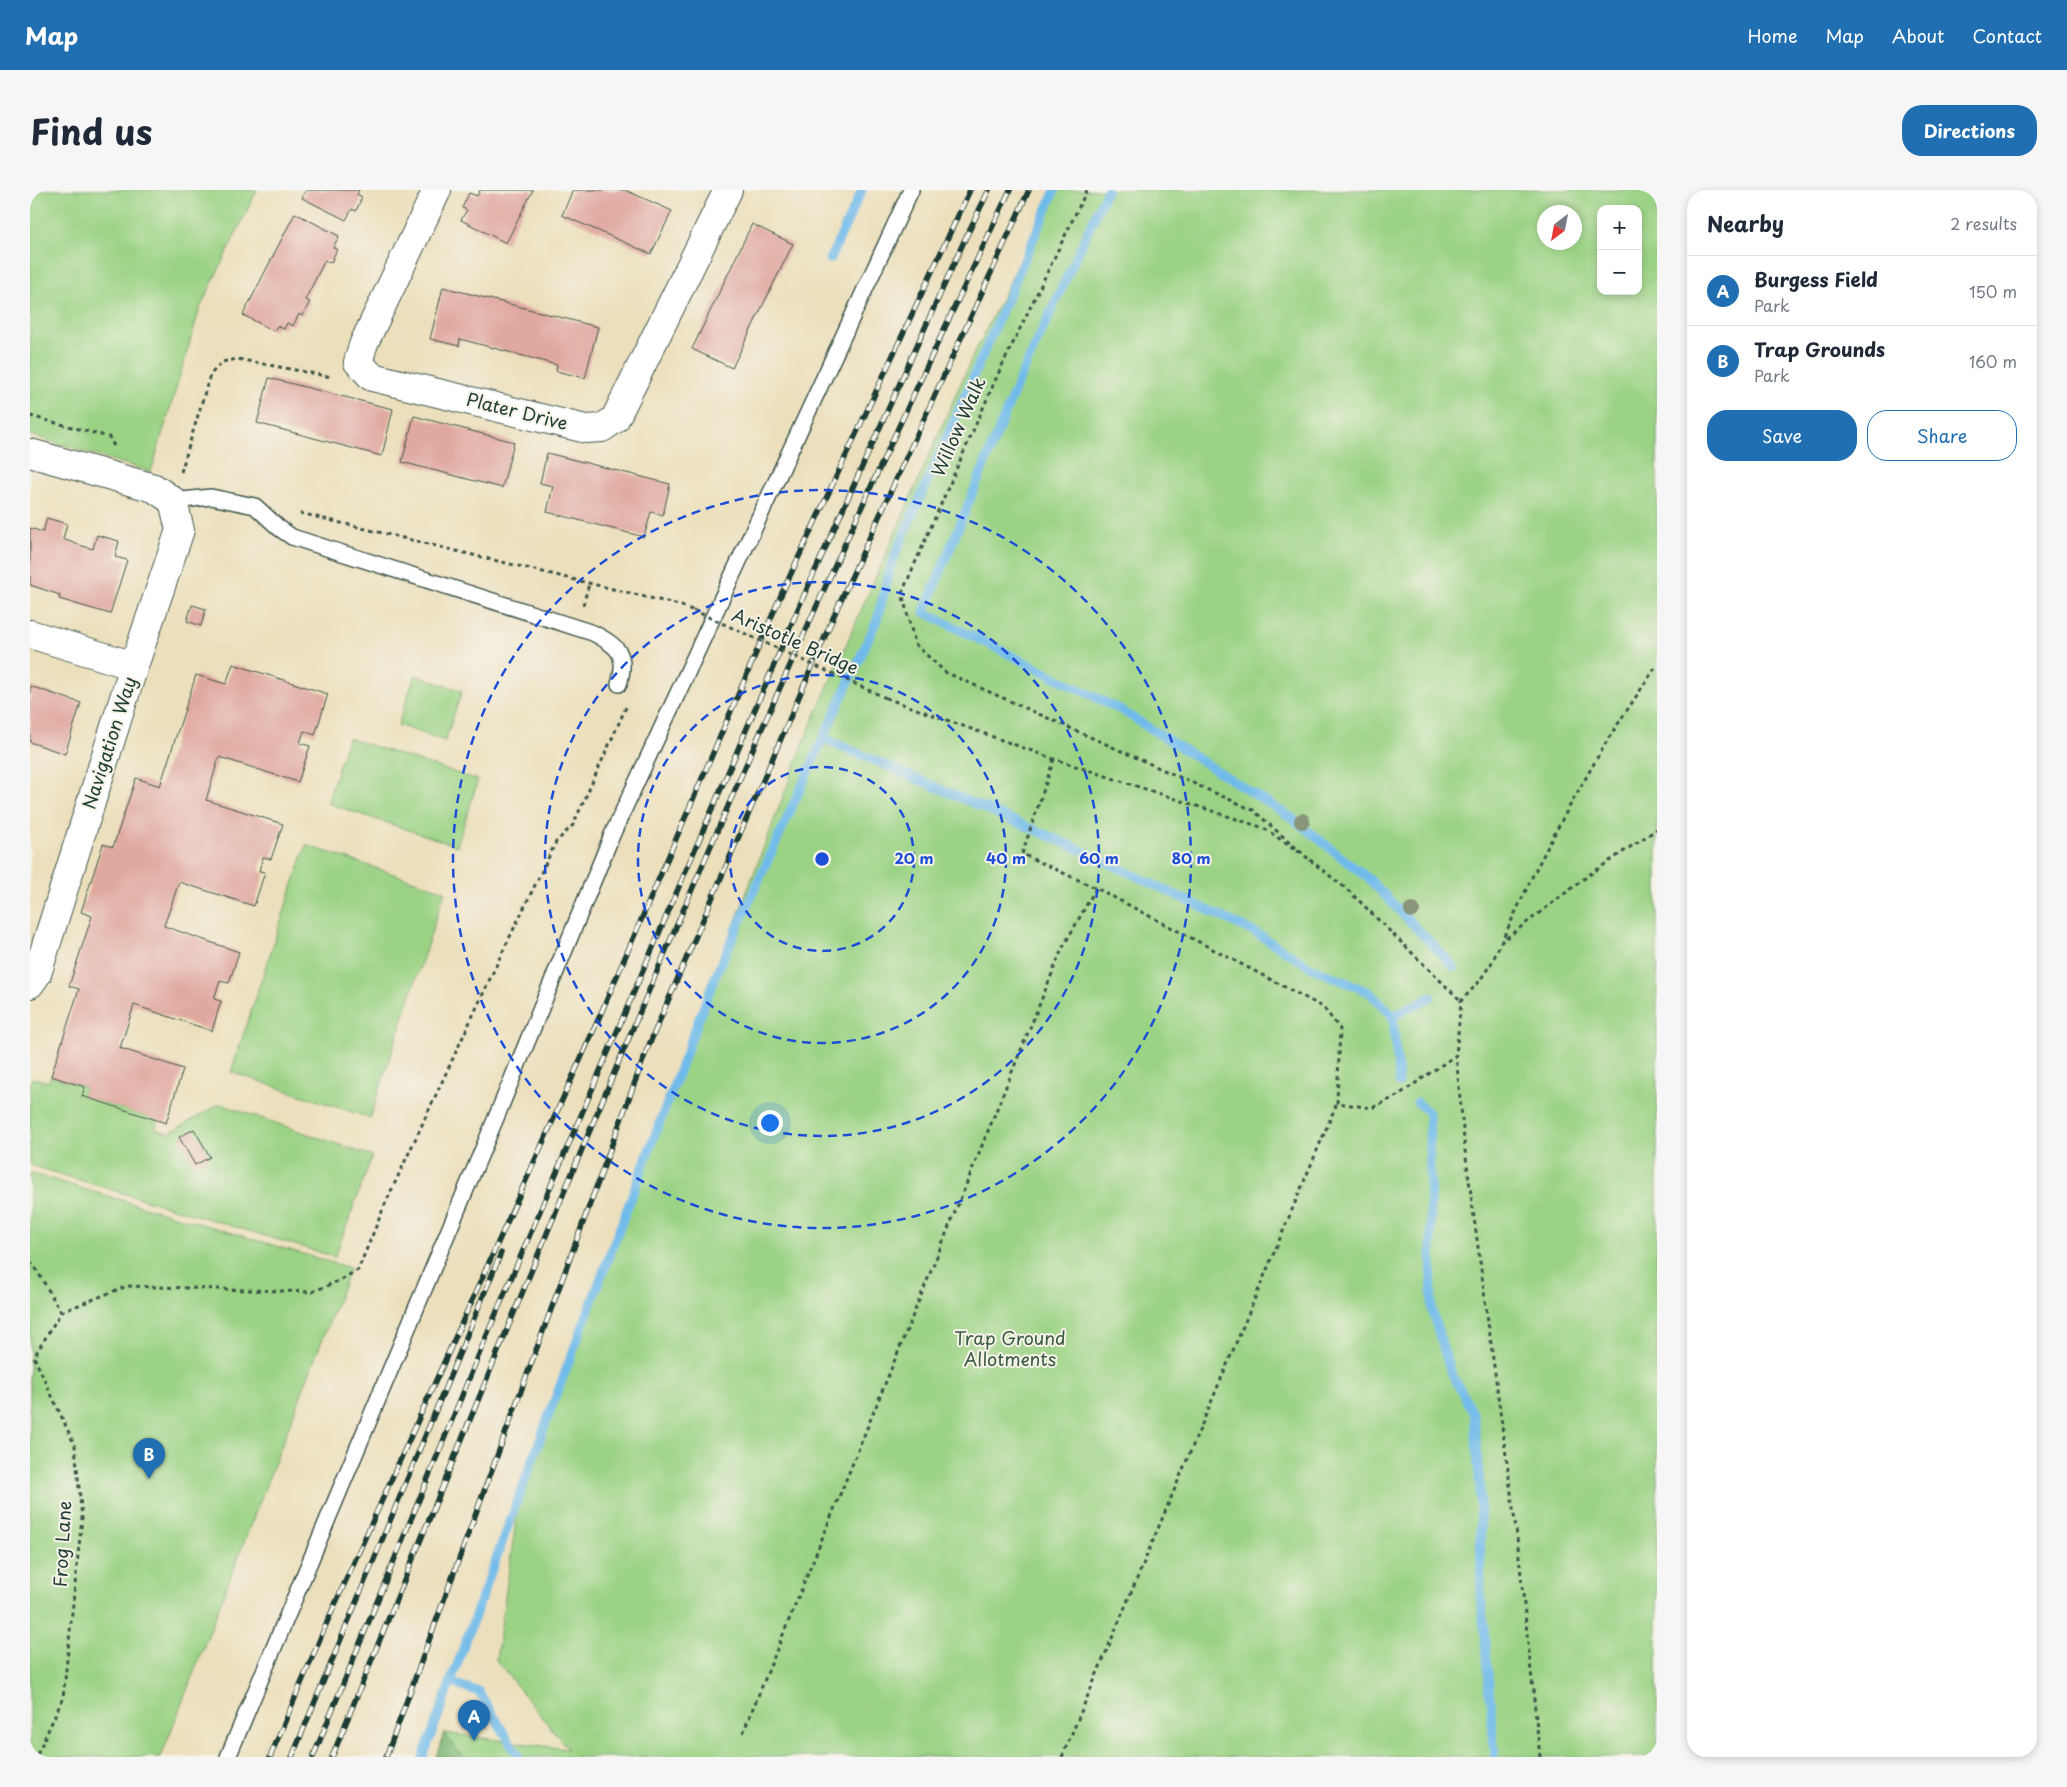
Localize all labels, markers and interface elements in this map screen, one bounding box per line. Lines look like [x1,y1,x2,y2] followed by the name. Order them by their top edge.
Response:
[25,17,78,53] text: Map
[1747,22,1797,49] text: Home
[1825,22,1864,49] text: Map
[1892,22,1944,49] text: About
[1972,22,2042,49] text: Contact
[30,104,152,157] text: Find us
[1902,105,2037,156] button: Directions
[1537,205,1582,250] north arrow
[1597,205,1642,295] map controls
[1597,205,1642,250] button: +
[1707,207,1784,239] text: Nearby
[1950,211,2017,235] text: 2 results
[1597,250,1642,295] button: −
[1754,265,1878,293] text: Burgess Field
[1717,279,1729,303] text: A
[1969,279,2017,303] text: 150 m
[1754,293,1790,317] text: Park
[1754,335,1885,363] text: Trap Grounds
[1718,349,1728,373] text: B
[1969,349,2017,373] text: 160 m
[1754,363,1790,387] text: Park
[924,372,992,481] street label: Willow Walk
[464,385,571,436] street label: Plater Drive
[1707,410,1857,461] button: Save
[1867,410,2017,461] button: Share
[728,601,863,681] street label: Aristotle Bridge
[74,673,143,812] street label: Navigation Way
[895,846,933,869] text: 20 m
[986,846,1026,869] text: 40 m
[1079,846,1119,869] text: 60 m
[1171,846,1211,869] text: 80 m
[813,850,831,868] centre of rings
[757,1110,783,1136] your location
[954,1324,1066,1372] park label: Trap Ground Allotments
[133,1438,165,1479] pin: B
[46,1500,77,1588] street label: Frog Lane
[458,1700,490,1741] pin: A

